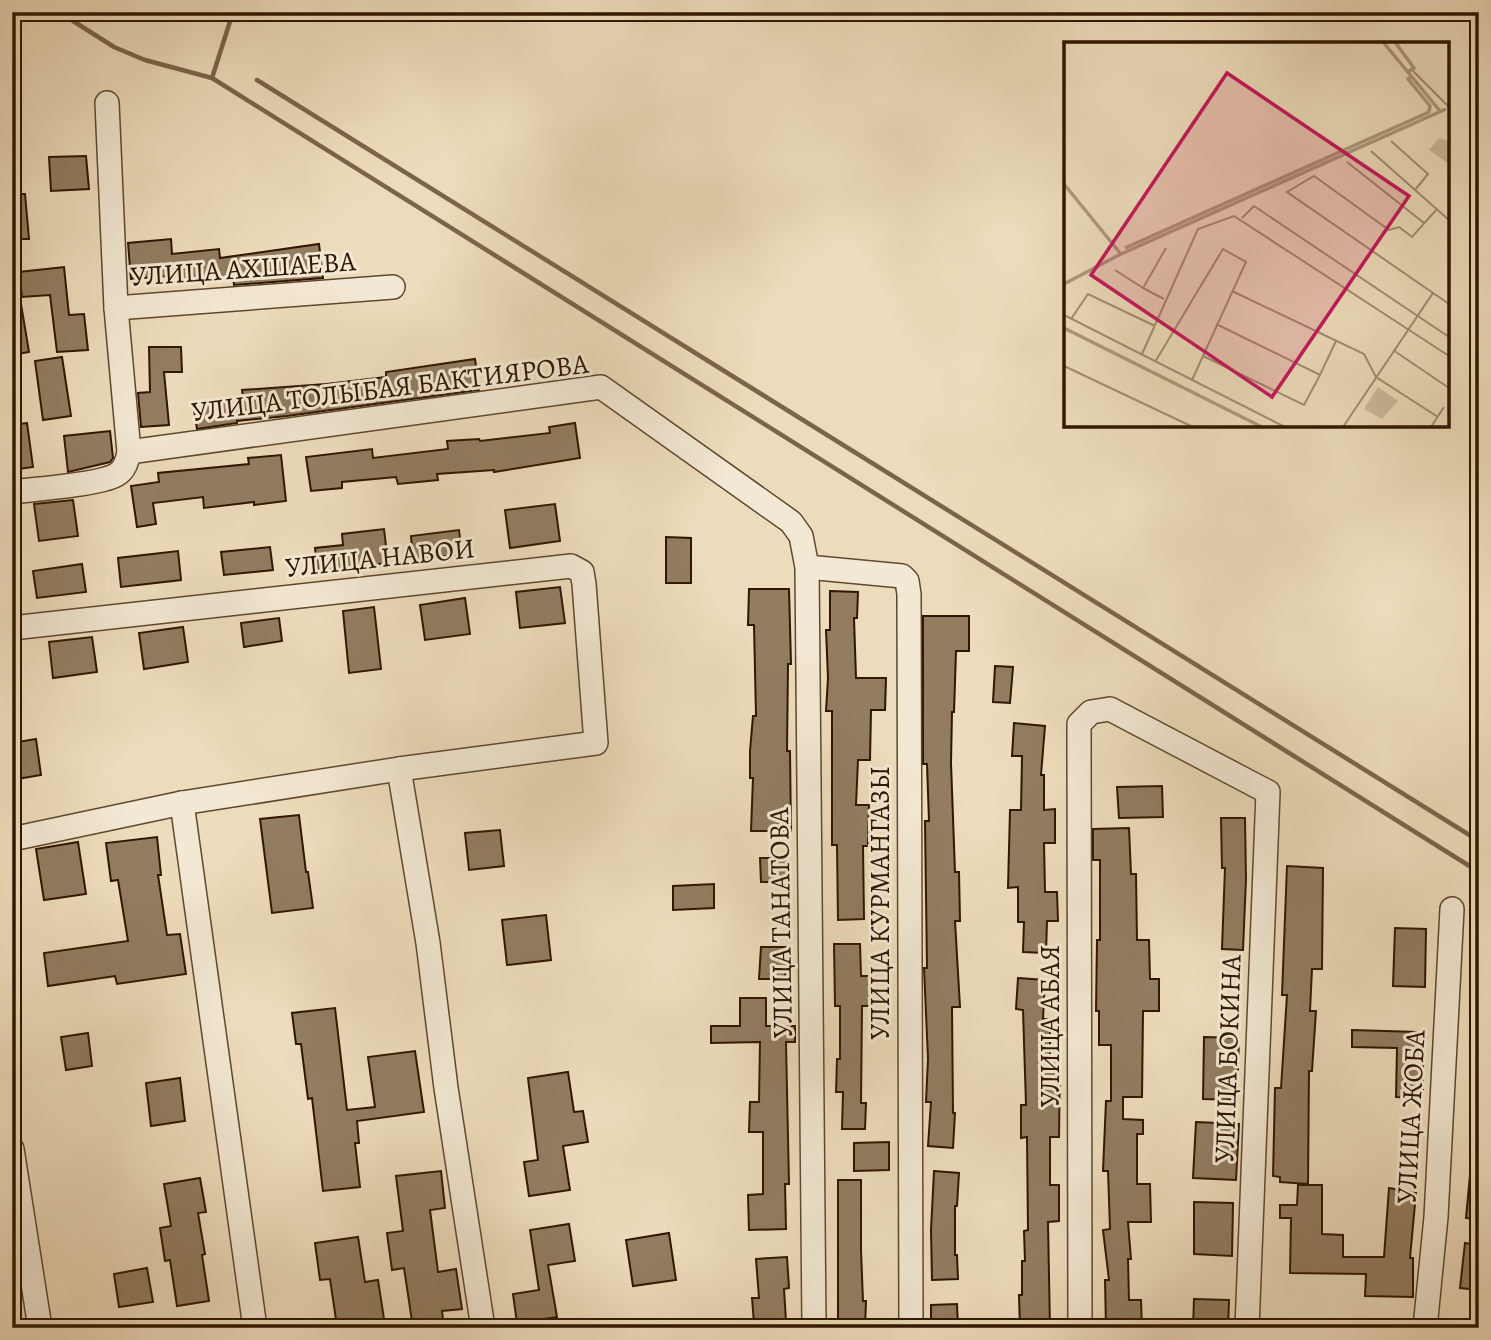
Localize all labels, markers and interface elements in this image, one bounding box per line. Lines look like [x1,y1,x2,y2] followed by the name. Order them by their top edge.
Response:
[1064,42,1449,427] inset map
[129,242,358,296] street label: УЛИЦА АХШАЕВА
[189,345,591,431] street label: УЛИЦА ТОЛЫБАЯ БАКТИЯРОВА
[283,529,477,587] street label: УЛИЦА НАВОИ
[861,766,899,1040] street label: УЛИЦА КУРМАНГАЗЫ
[760,807,802,1039] street label: УЛИЦА ТАНАТОВА
[1031,945,1069,1107] street label: УЛИЦА АБАЯ
[1205,954,1251,1164] street label: УЛИЦА БОКИНА
[1387,1029,1435,1205] street label: УЛИЦА ЖОБА

